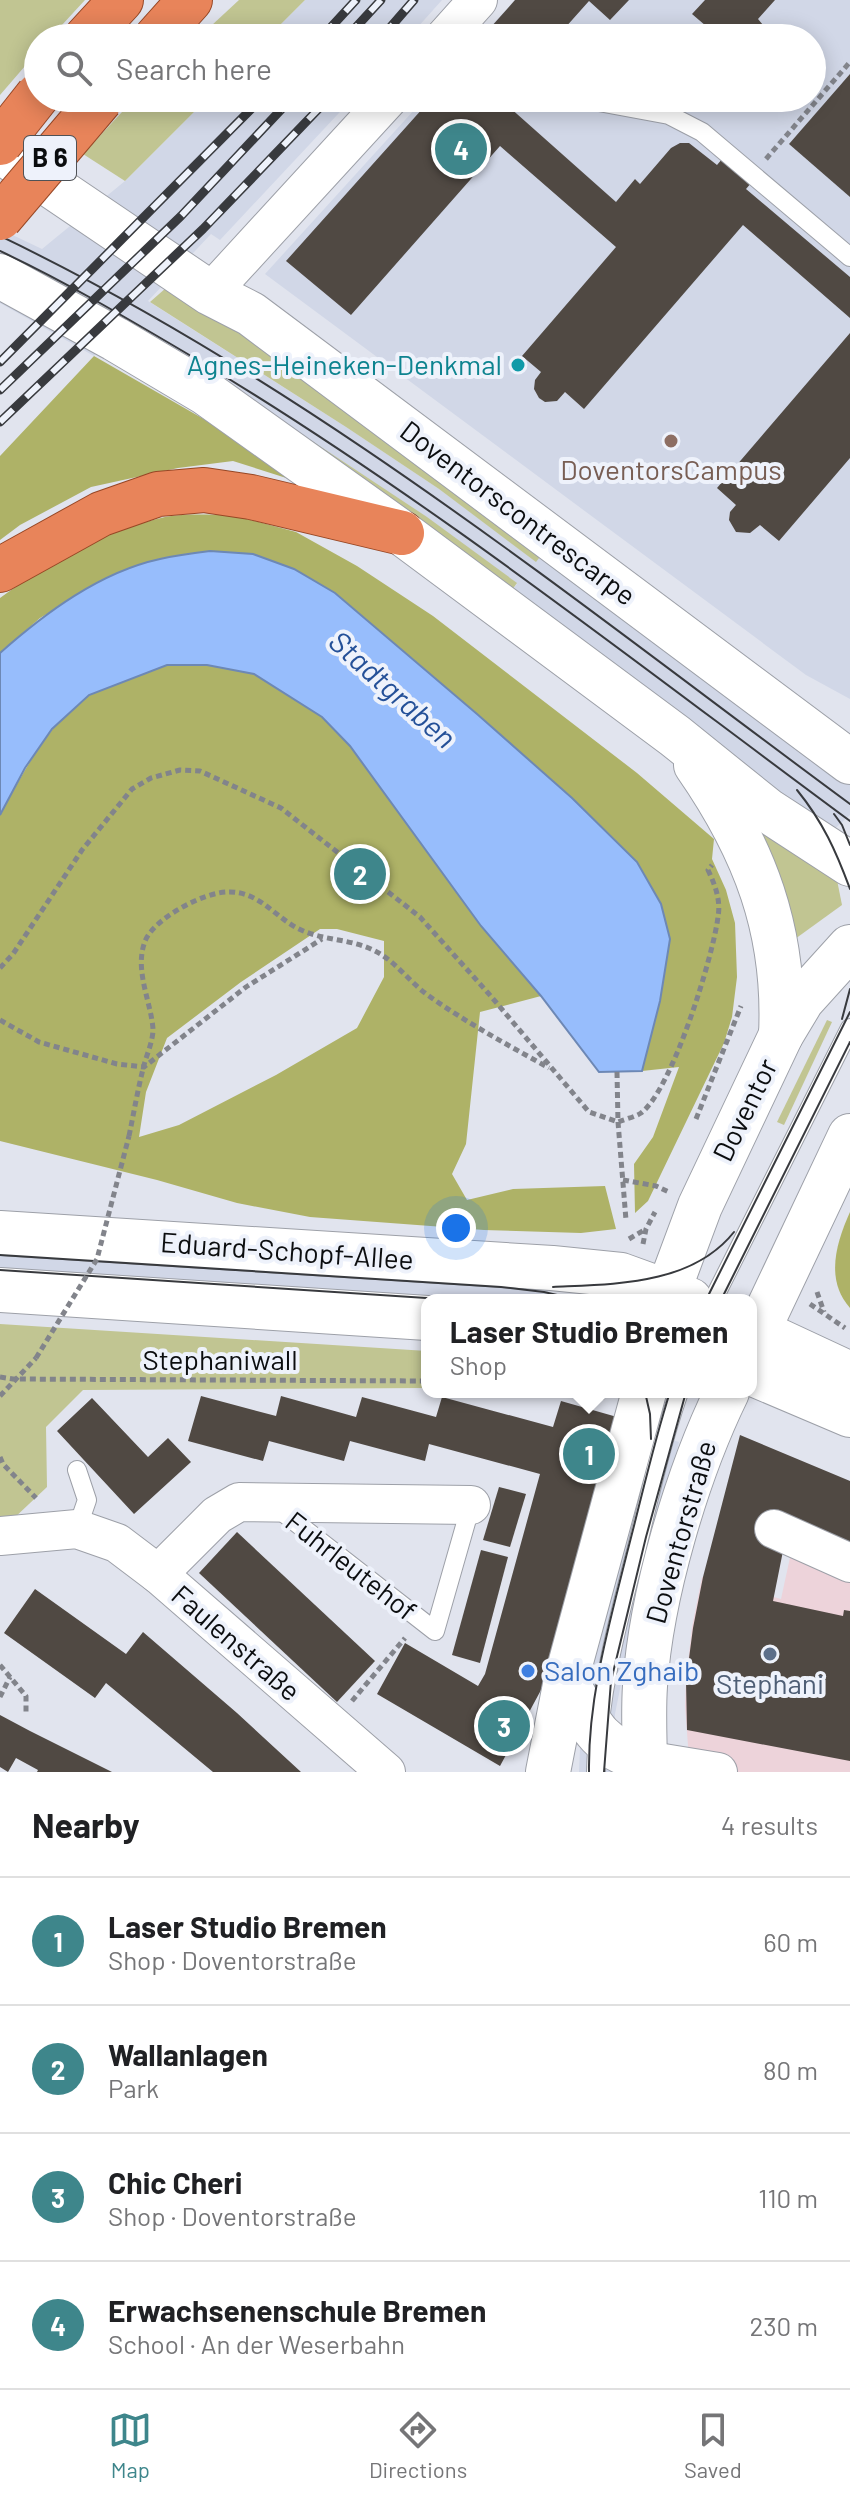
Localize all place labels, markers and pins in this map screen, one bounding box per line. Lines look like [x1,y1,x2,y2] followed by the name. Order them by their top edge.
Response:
[435,119,487,179] pin: 4
[187,347,502,381] place label: Agnes-Heineken-Denkmal
[509,356,527,374] marker: Agnes-Heineken-Denkmal
[662,432,680,450] marker: DoventorsCampus
[560,452,782,486] place label: DoventorsCampus
[334,844,386,904] pin: 2
[563,1424,615,1484] pin: 1
[761,1645,779,1663] marker: Stephani
[544,1653,699,1687] place label: Salon Zghaib
[519,1662,537,1680] marker: Salon Zghaib
[716,1666,824,1700] place label: Stephani
[478,1696,530,1756] pin: 3

